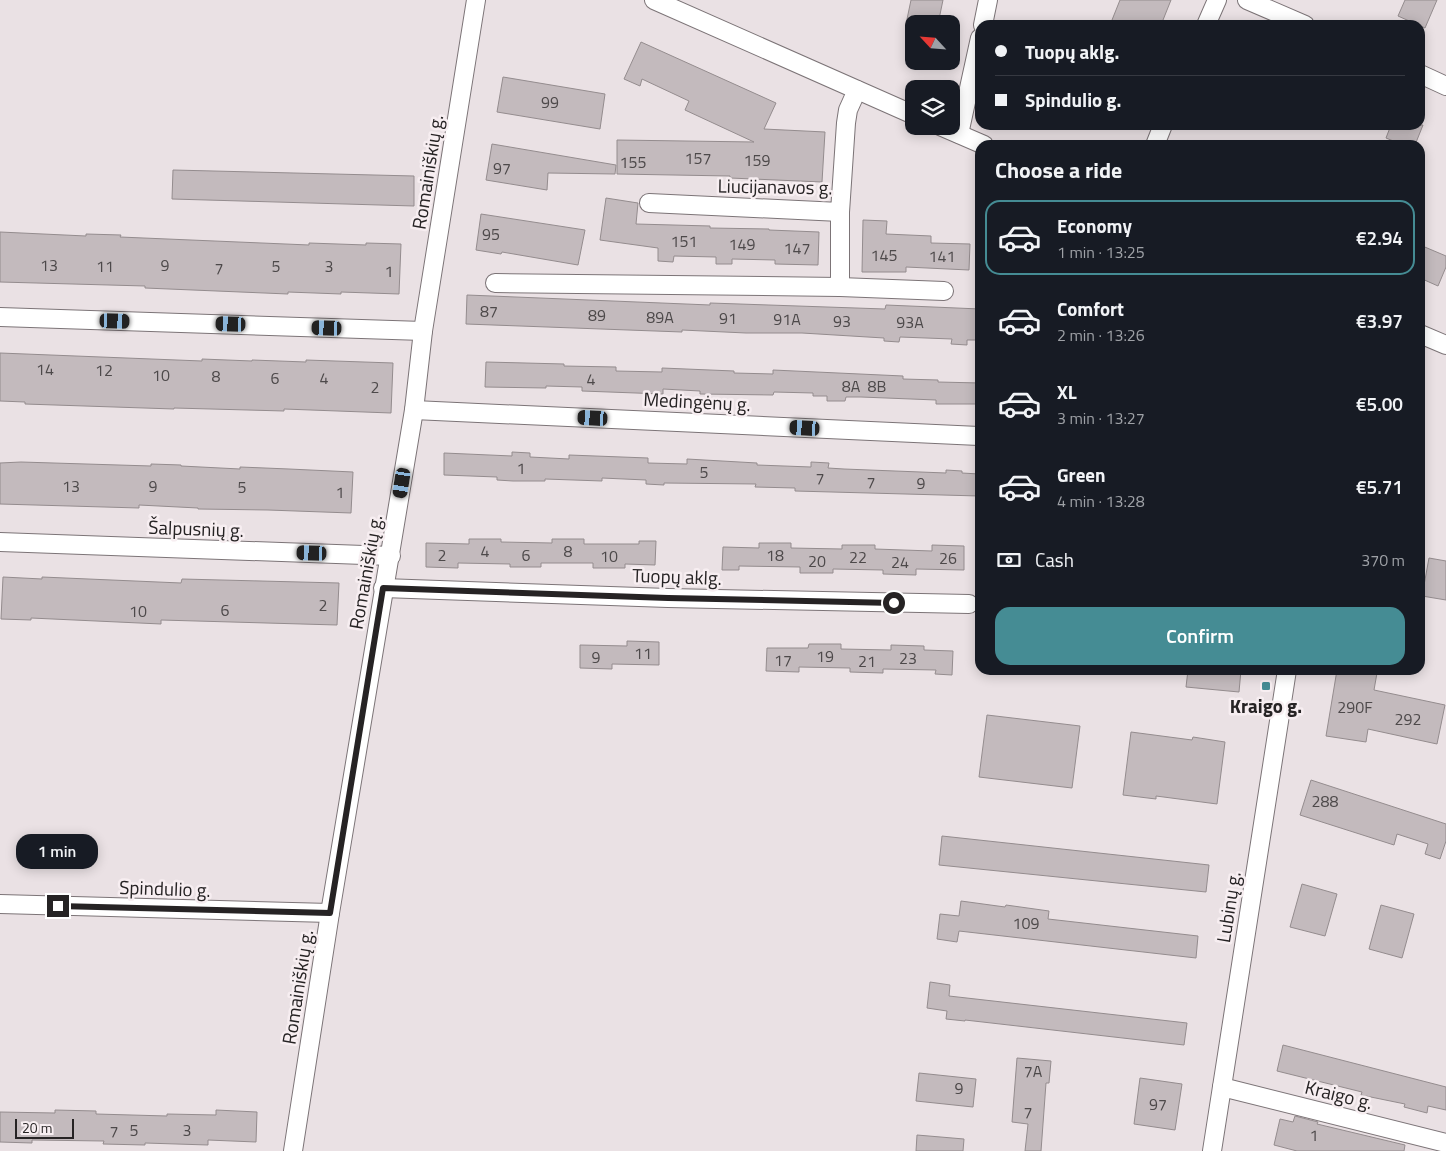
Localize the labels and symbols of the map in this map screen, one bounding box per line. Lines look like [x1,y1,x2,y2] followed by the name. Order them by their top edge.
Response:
[905,15,960,70] north arrow
[541,90,559,114] house number: 99
[404,113,450,231] street label: Romainiškių g.
[685,146,711,170] house number: 157
[744,148,770,172] house number: 159
[620,150,646,174] house number: 155
[493,156,511,180] house number: 97
[717,170,833,202] street label: Liucijanavos g.
[482,222,500,246] house number: 95
[671,229,697,253] house number: 151
[729,232,755,256] house number: 149
[784,236,810,260] house number: 147
[871,243,897,267] house number: 145
[929,244,955,268] house number: 141
[40,253,58,277] house number: 13
[161,253,170,277] house number: 9
[96,254,114,278] house number: 11
[272,254,281,278] house number: 5
[325,254,333,278] house number: 3
[215,256,223,280] house number: 7
[385,259,393,283] house number: 1
[480,299,498,323] house number: 87
[588,303,606,327] house number: 89
[646,305,674,329] house number: 89A
[719,306,737,330] house number: 91
[773,307,801,331] house number: 91A
[833,309,851,333] house number: 93
[896,310,924,334] house number: 93A
[99,313,130,329] car
[215,316,246,332] car
[311,320,342,336] car
[36,357,54,381] house number: 14
[95,358,113,382] house number: 12
[152,363,170,387] house number: 10
[212,364,221,388] house number: 8
[271,366,280,390] house number: 6
[320,366,329,390] house number: 4
[587,367,596,391] house number: 4
[842,374,861,398] house number: 8A
[868,374,887,398] house number: 8B
[371,375,379,399] house number: 2
[643,384,751,418] street label: Medingėnų g.
[577,410,608,426] car
[789,420,820,436] car
[517,456,525,480] house number: 1
[700,460,709,484] house number: 5
[816,466,824,490] house number: 7
[392,467,411,499] car
[867,470,875,494] house number: 7
[917,471,926,495] house number: 9
[62,474,80,498] house number: 13
[149,474,158,498] house number: 9
[238,475,247,499] house number: 5
[336,480,344,504] house number: 1
[148,512,244,544] street label: Šalpusnių g.
[341,512,389,632] street label: Romainiškių g.
[481,539,490,563] house number: 4
[564,539,573,563] house number: 8
[438,543,446,567] house number: 2
[522,543,531,567] house number: 6
[766,543,784,567] house number: 18
[600,544,618,568] house number: 10
[296,545,327,561] car
[849,545,867,569] house number: 22
[939,546,957,570] house number: 26
[808,549,826,573] house number: 20
[891,550,909,574] house number: 24
[632,560,722,592] street label: Tuopų aklg.
[883,592,905,614] route start
[319,593,327,617] house number: 2
[221,598,230,622] house number: 6
[129,599,147,623] house number: 10
[634,641,652,665] house number: 11
[816,644,834,668] house number: 19
[592,645,601,669] house number: 9
[899,646,917,670] house number: 23
[774,648,792,672] house number: 17
[858,649,876,673] house number: 21
[1260,680,1272,692] marker: Kraigo g.
[1230,691,1302,720] place label: Kraigo g.
[1337,695,1373,719] house number: 290F
[1395,707,1421,731] house number: 292
[1312,789,1338,813] house number: 288
[17,834,99,868] callout: 1 min
[1208,869,1248,945] street label: Lubinų g.
[119,872,211,904] street label: Spindulio g.
[47,895,69,917] route end
[1013,911,1039,935] house number: 109
[274,928,320,1046] street label: Romainiškių g.
[1024,1059,1043,1083] house number: 7A
[1302,1072,1376,1116] street label: Kraigo g.
[955,1076,964,1100] house number: 9
[1149,1092,1167,1116] house number: 97
[1024,1100,1032,1124] house number: 7
[15,1116,74,1139] scale bar
[130,1118,139,1142] house number: 5
[183,1118,191,1142] house number: 3
[110,1119,118,1143] house number: 7
[1310,1123,1318,1147] house number: 1

